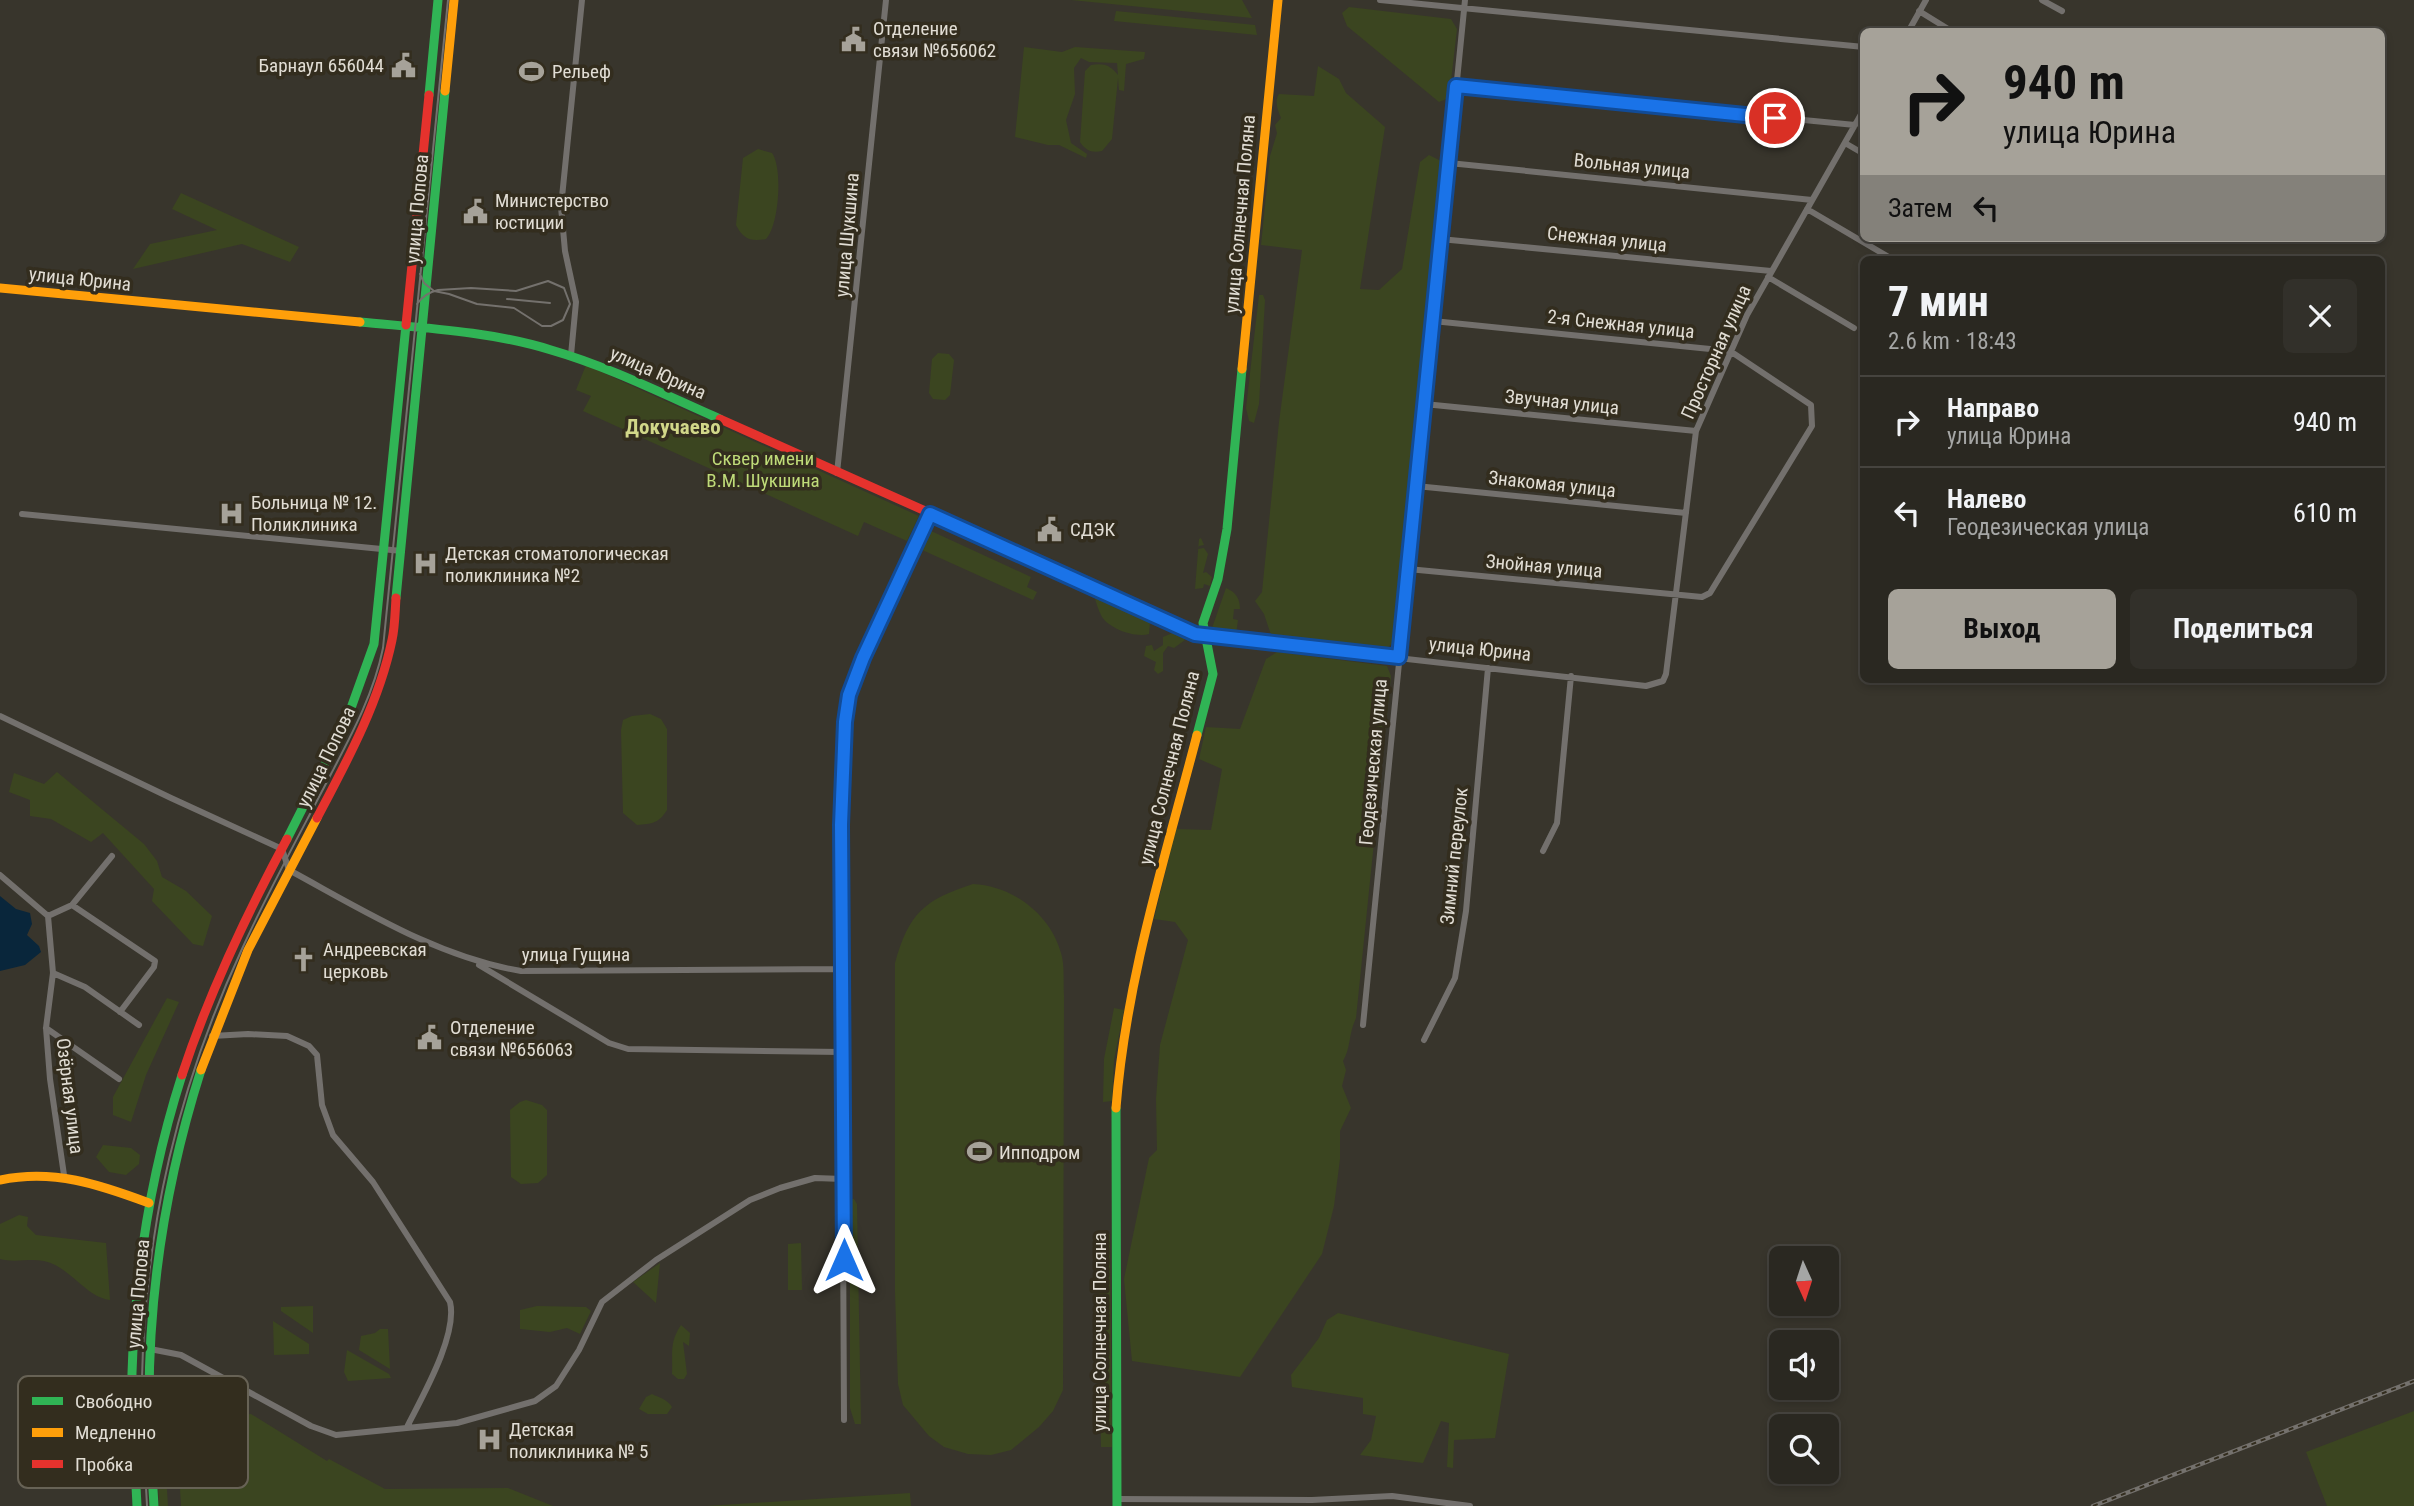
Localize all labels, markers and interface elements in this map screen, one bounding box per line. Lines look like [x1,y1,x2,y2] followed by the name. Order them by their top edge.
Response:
[873,17,996,62] place label: Отделение связи №656062
[839,25,867,53] public building icon: Отделение связи №656062
[390,51,418,79] public building icon: Барнаул 656044
[259,54,384,77] place label: Барнаул 656044
[2003,54,2125,111] text: 940 m
[1888,56,1979,147] icon: right
[518,57,546,85] sports icon: Рельеф
[552,60,611,83] place label: Рельеф
[1745,88,1805,148] pin
[1756,99,1794,137] icon: arrive
[2003,113,2176,151] text: улица Юрина
[1220,114,1260,314] street label: улица Солнечная Поляна
[1573,148,1691,184] street label: Вольная улица
[401,153,433,265] street label: улица Попова
[830,172,864,298] street label: улица Шукшина
[495,189,609,234] place label: Министерство юстиции
[1967,189,2005,227] icon: left
[1888,193,1953,223] text: Затем
[461,197,489,225] public building icon: Министерство юстиции
[1546,221,1668,257] street label: Снежная улица
[28,262,132,296] street label: улица Юрина
[1888,277,1989,326] text: 7 мин
[2283,279,2357,353] button: close
[1676,281,1756,423] street label: Просторная улица
[1546,305,1696,343] street label: 2-я Снежная улица
[1888,328,2017,355] text: 2.6 km · 18:43
[606,342,710,404] street label: улица Юрина
[1504,385,1620,419] street label: Звучная улица
[1947,393,2039,423] text: Направо
[1888,403,1926,441] icon: right
[2293,407,2357,437] text: 940 m
[625,415,721,439] district label: Докучаево
[1947,423,2071,450] text: улица Юрина
[706,447,820,492] park label: Сквер имени В.М. Шукшина
[1487,466,1617,502] street label: Знакомая улица
[1947,484,2027,514] text: Налево
[251,491,377,536] place label: Больница № 12. Поликлиника
[1888,494,1926,532] icon: left
[2293,498,2357,528] text: 610 m
[217,499,245,527] hospital icon: Больница № 12. Поликлиника
[1947,514,2149,541] text: Геодезическая улица
[1036,515,1064,543] public building icon: СДЭК
[1070,518,1116,541] place label: СДЭК
[445,542,669,587] place label: Детская стоматологическая поликлиника №2
[1485,549,1603,583] street label: Знойная улица
[411,550,439,578] hospital icon: Детская стоматологическая поликлиника №2
[1888,589,2116,669] button: Выход
[2130,589,2357,669] button: Поделиться
[1428,632,1532,666] street label: улица Юрина
[1134,669,1204,867] street label: улица Солнечная Поляна
[1354,678,1392,846] street label: Геодезическая улица
[292,703,360,811] street label: улица Попова
[1435,786,1473,926] street label: Зимний переулок
[323,938,427,983] place label: Андреевская церковь
[522,943,630,966] street label: улица Гущина
[289,946,317,974] church icon: Андреевская церковь
[450,1016,573,1061] place label: Отделение связи №656063
[416,1024,444,1052] public building icon: Отделение связи №656063
[51,1037,89,1155] street label: Озёрная улица
[965,1138,993,1166] sports icon: Ипподром
[999,1141,1080,1164] place label: Ипподром
[807,1223,881,1297] position arrow
[1088,1233,1111,1431] street label: улица Солнечная Поляна
[122,1238,154,1350] street label: улица Попова
[1769,1246,1839,1316] north arrow
[1769,1246,1839,1484] map controls
[1769,1330,1839,1400] button: sound
[18,1376,248,1488] legend
[75,1390,152,1413] text: Свободно
[1769,1414,1839,1484] button: search
[509,1418,648,1463] place label: Детская поликлиника № 5
[75,1421,156,1444] text: Медленно
[475,1426,503,1454] hospital icon: Детская поликлиника № 5
[75,1453,133,1476] text: Пробка

